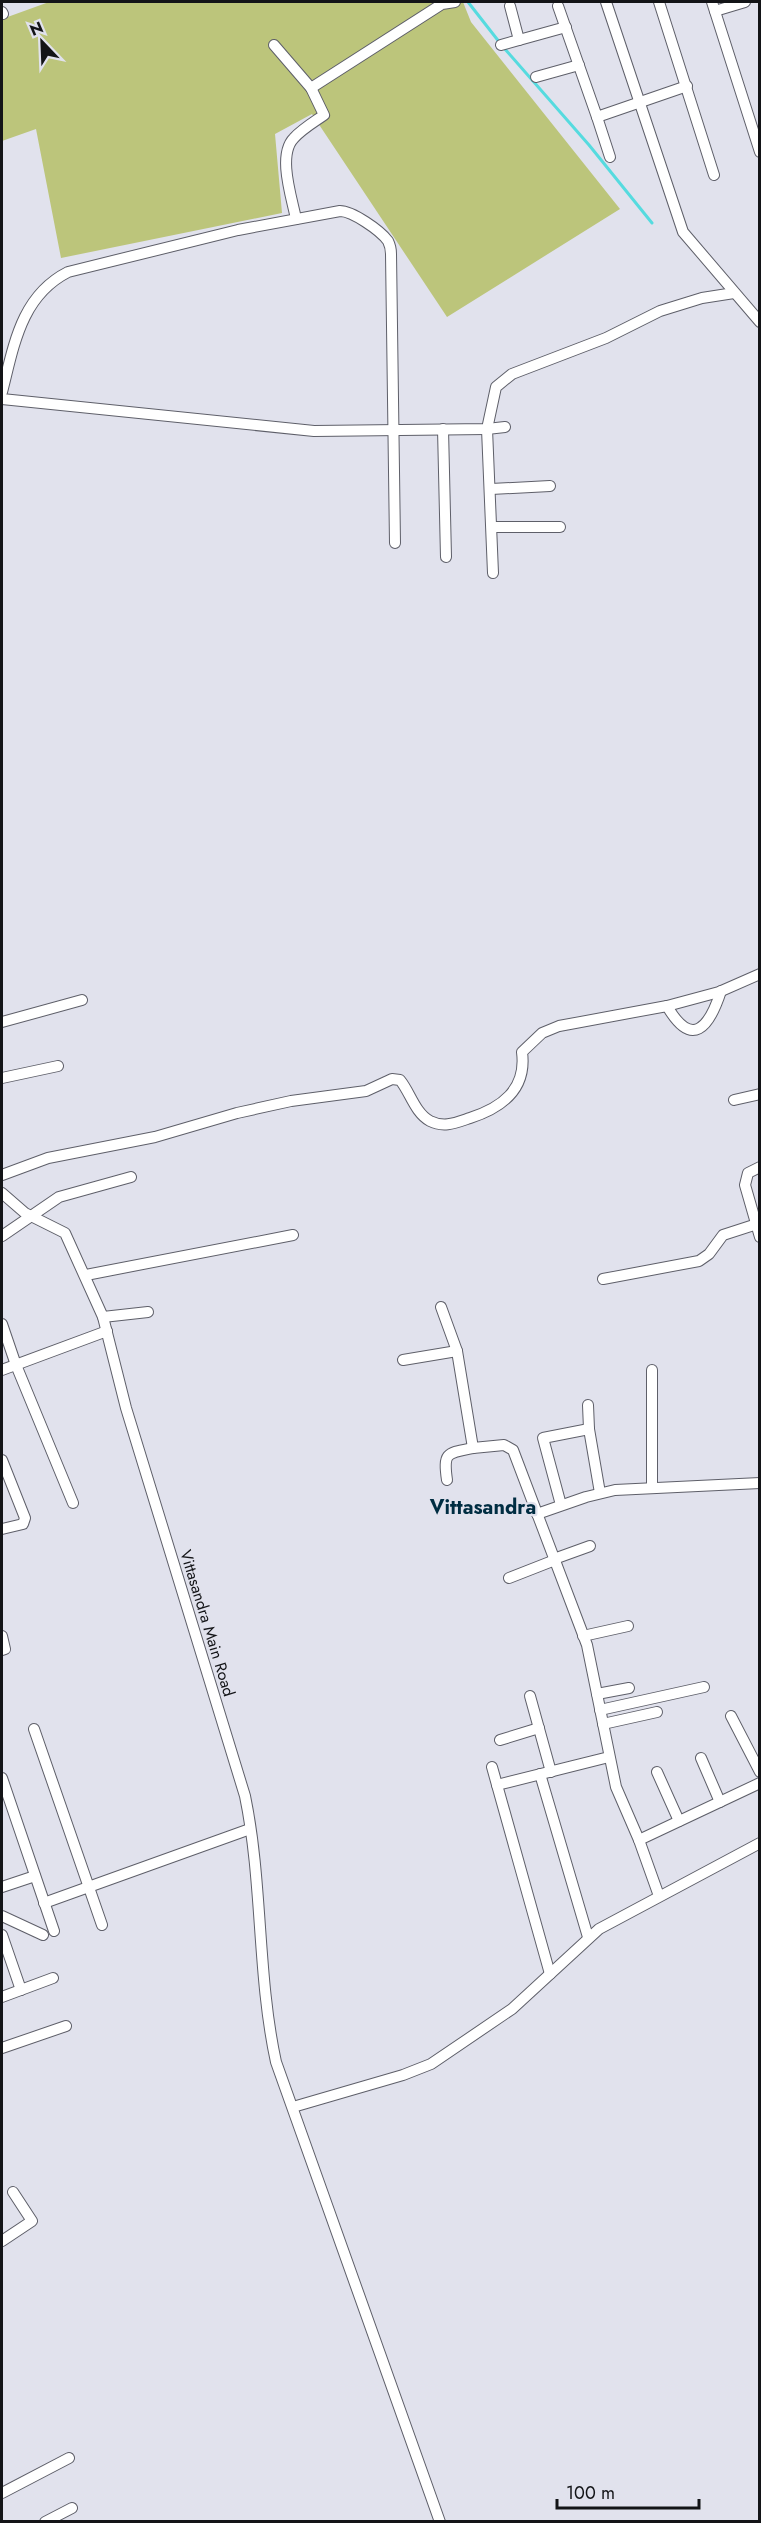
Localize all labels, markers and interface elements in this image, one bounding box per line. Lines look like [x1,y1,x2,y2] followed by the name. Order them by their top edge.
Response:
[12,12,72,72] north arrow
[26,16,47,42] text: N
[429,1493,536,1522] district label: Vittasandra
[174,1547,241,1699] street label: Vittasandra Main Road
[557,2472,700,2510] scale bar
[566,2480,615,2506] text: 100 m

